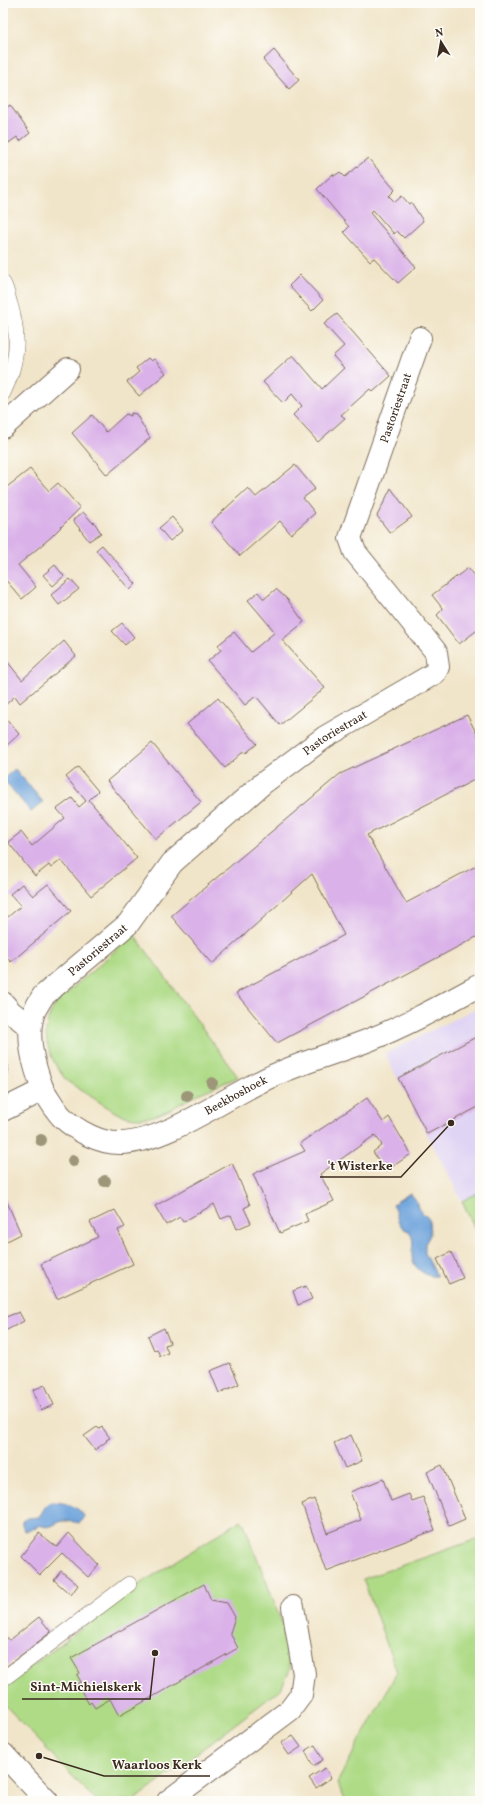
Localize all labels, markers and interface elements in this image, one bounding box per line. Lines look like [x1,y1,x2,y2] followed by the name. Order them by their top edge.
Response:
[421,22,461,62] north arrow
[434,26,445,42] text: N
[377,371,416,445] street label: Pastoriestraat
[300,707,370,760] street label: Pastoriestraat
[65,921,131,980] street label: Pastoriestraat
[202,1072,271,1120] street label: Beekboshoek
[320,1152,401,1177] callout: 't Wisterke
[327,1158,393,1176] text: 't Wisterke
[22,1674,150,1699] callout: Sint-Michielskerk
[30,1679,142,1697] text: Sint-Michielskerk
[104,1751,210,1776] callout: Waarloos Kerk
[112,1757,202,1775] text: Waarloos Kerk

